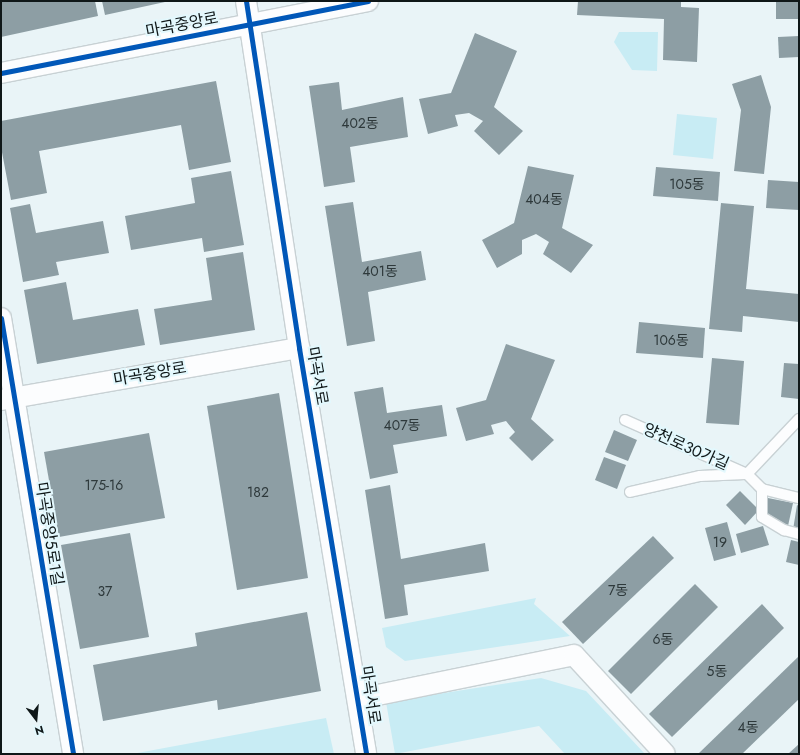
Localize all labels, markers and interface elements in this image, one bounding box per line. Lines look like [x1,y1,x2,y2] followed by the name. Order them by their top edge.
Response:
[144,9,220,41] street label: 마곡중앙로
[341,115,379,131] house number: 402동
[669,176,705,192] house number: 105동
[525,191,563,207] house number: 404동
[362,263,398,279] house number: 401동
[653,332,689,348] house number: 106동
[302,345,332,407] street label: 마곡서로
[112,358,188,390] street label: 마곡중앙로
[384,417,420,433] house number: 407동
[640,420,732,474] street label: 양천로30가길
[85,477,123,493] house number: 175-16
[31,481,67,587] street label: 마곡중앙5로1길
[247,484,269,500] house number: 182
[713,534,727,550] house number: 19
[608,582,628,598] house number: 7동
[98,583,112,599] house number: 37
[653,631,673,647] house number: 6동
[707,663,727,679] house number: 5동
[356,664,384,726] street label: 마곡서로
[16,699,56,739] north arrow
[737,719,759,735] house number: 4동
[33,722,46,739] text: N

